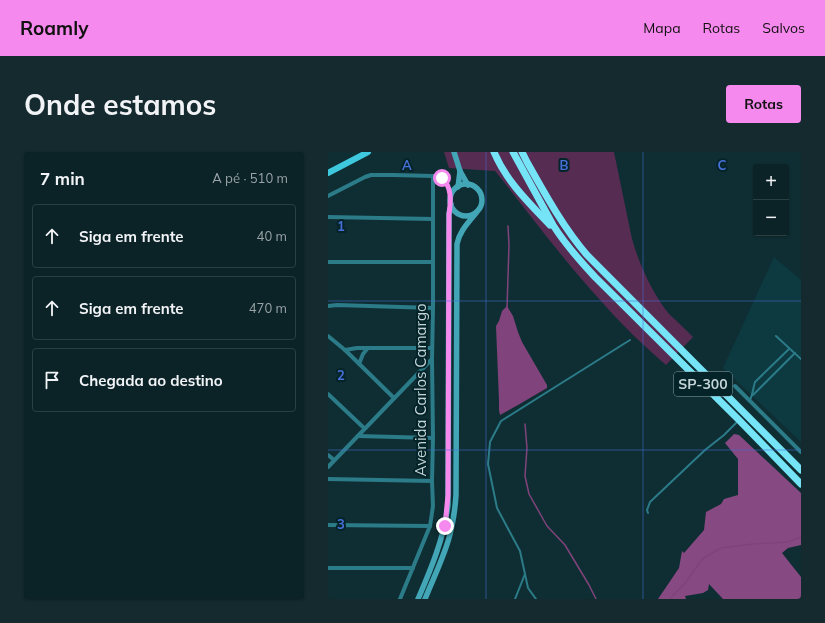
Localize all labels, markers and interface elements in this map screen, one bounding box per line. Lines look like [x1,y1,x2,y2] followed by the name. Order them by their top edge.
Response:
[20,16,88,40] text: Roamly
[643,19,681,37] text: Mapa
[703,19,740,37] text: Rotas
[762,19,805,37] text: Salvos
[726,85,801,123] button: Rotas
[24,87,216,122] text: Onde estamos
[402,157,412,173] text: A
[560,157,569,173] text: B
[718,157,727,173] text: C
[753,164,789,236] map controls
[753,164,789,200] button: +
[40,168,85,189] text: 7 min
[433,169,451,187] route start
[212,170,288,186] text: A pé · 510 m
[753,200,789,236] button: −
[337,218,345,234] text: 1
[41,225,63,247] icon: ahead
[79,227,184,246] text: Siga em frente
[257,228,287,244] text: 40 m
[41,297,63,319] icon: ahead
[79,299,184,318] text: Siga em frente
[249,300,287,316] text: 470 m
[411,303,430,477] street label: Avenida Carlos Camargo
[337,367,345,383] text: 2
[41,369,63,391] icon: arrive
[79,371,223,390] text: Chegada ao destino
[674,372,732,396] road number: SP-300
[337,516,345,532] text: 3
[436,517,454,535] route end

